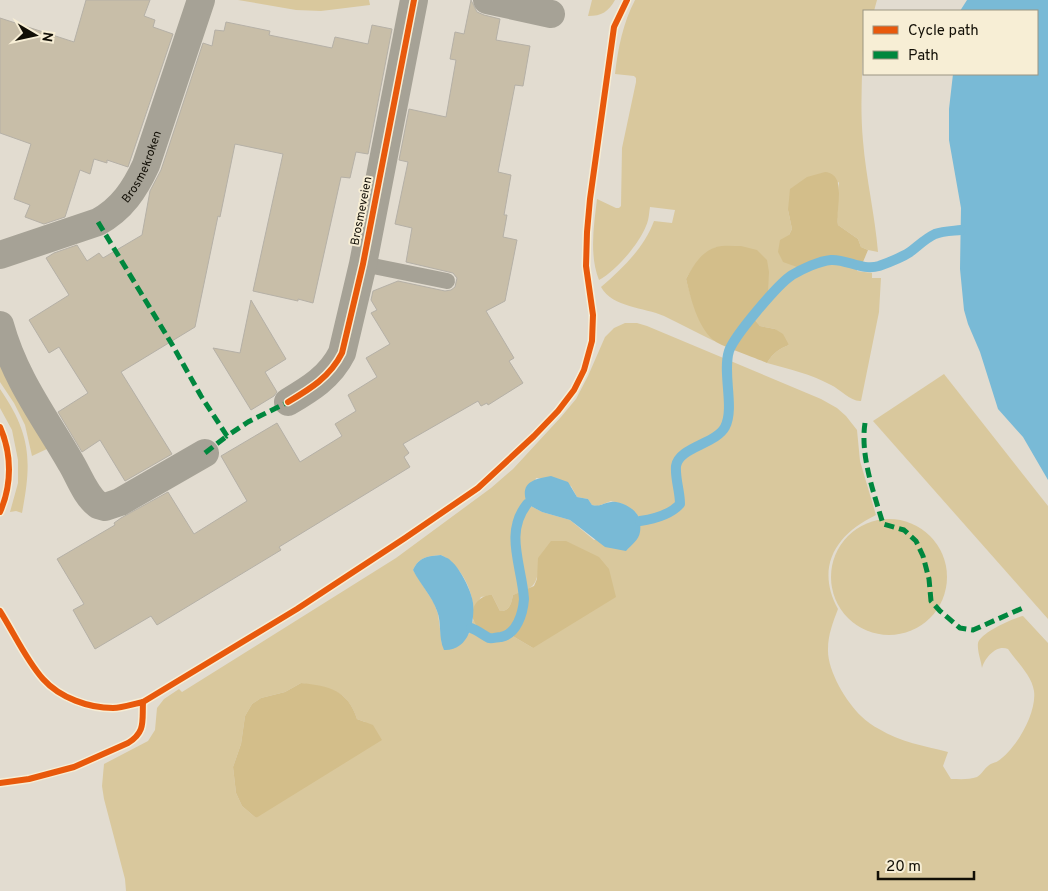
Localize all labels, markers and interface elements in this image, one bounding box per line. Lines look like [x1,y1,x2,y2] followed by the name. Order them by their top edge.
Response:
[10,10,60,60] north arrow
[863,10,1038,75] legend
[908,22,979,41] text: Cycle path
[37,30,56,43] text: N
[908,47,939,66] text: Path
[119,129,166,207] street label: Brosmekroken
[347,175,377,247] street label: Brosmeveien
[878,848,974,880] scale bar
[886,858,921,877] text: 20 m

